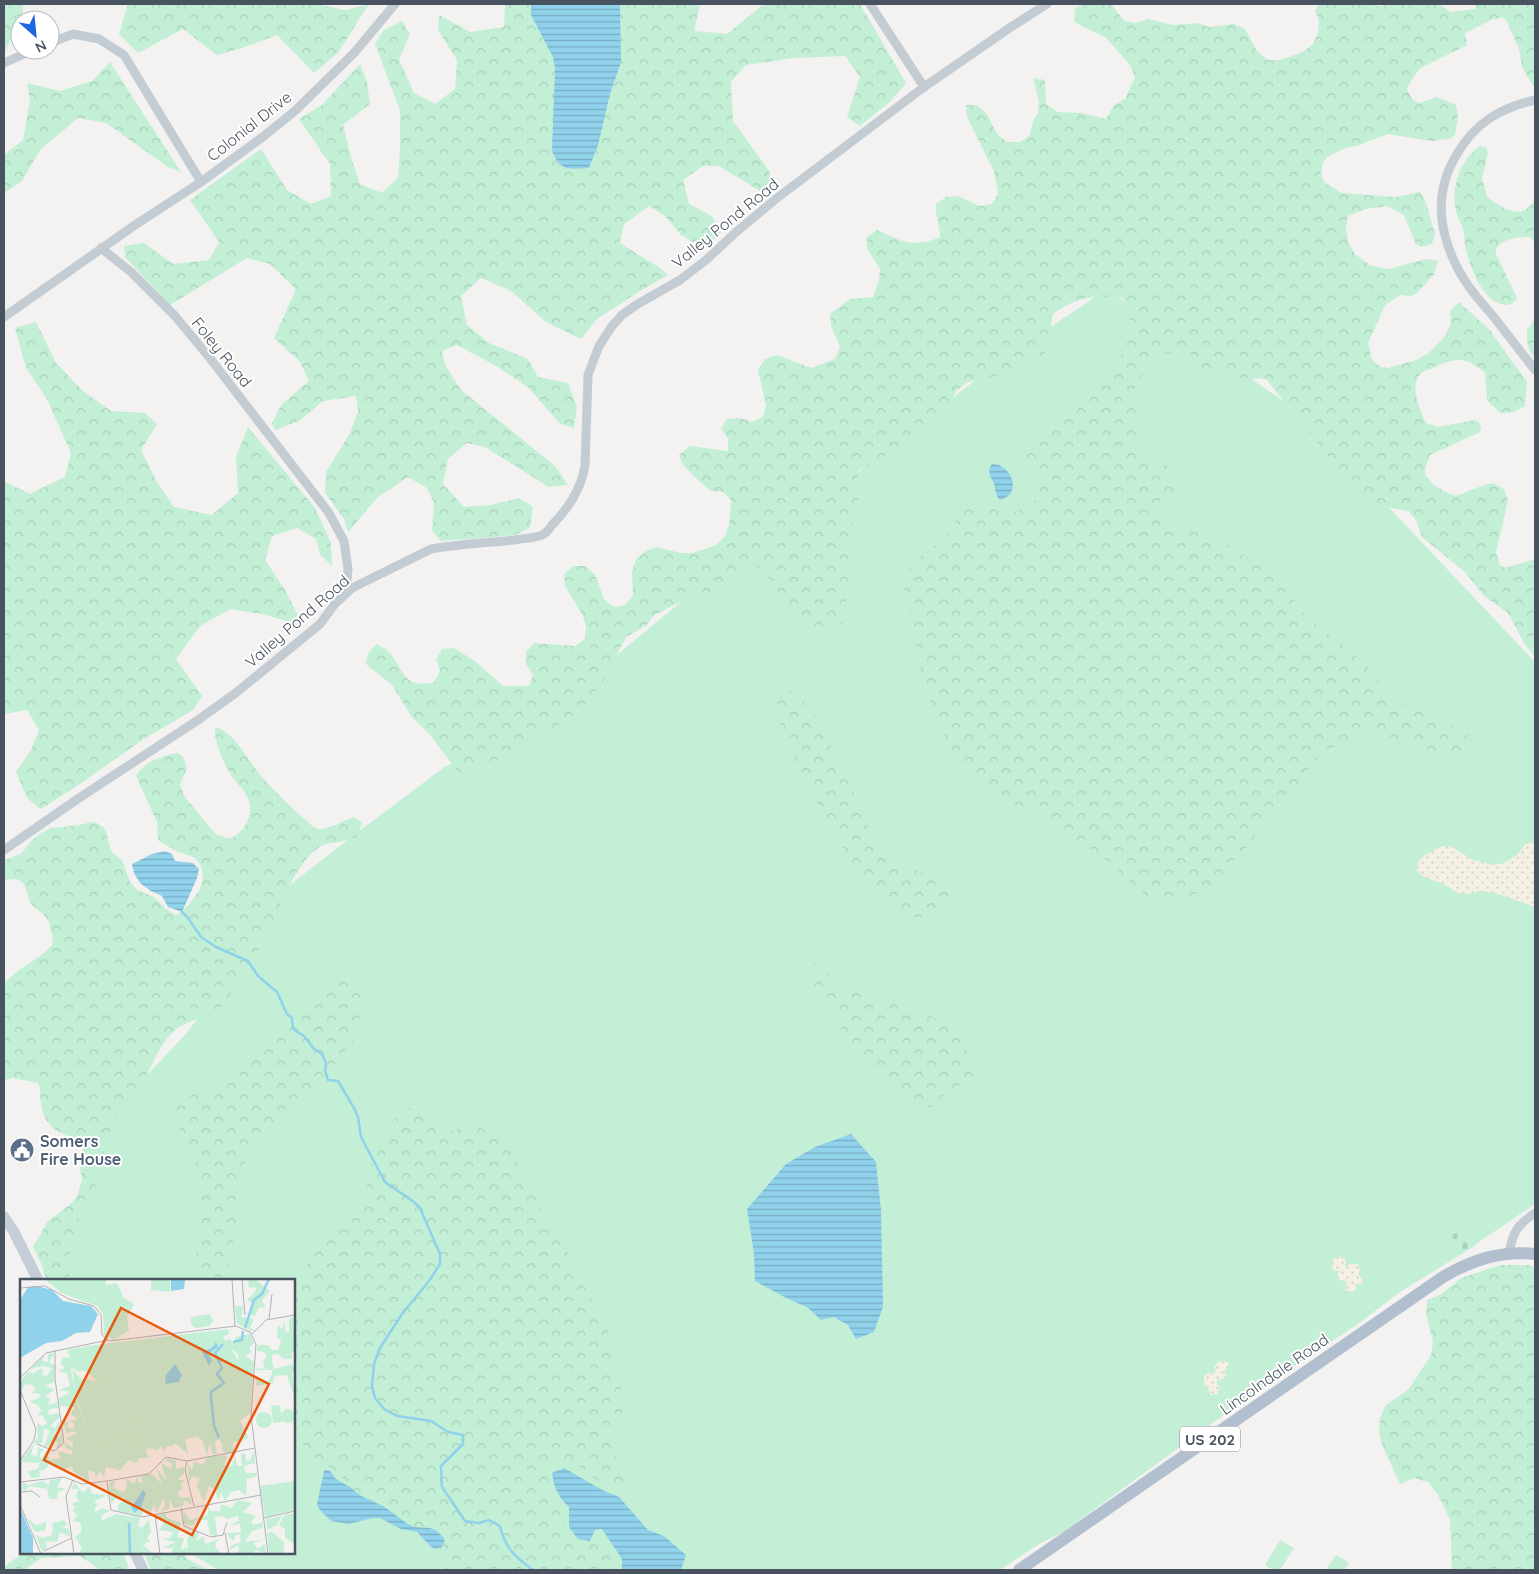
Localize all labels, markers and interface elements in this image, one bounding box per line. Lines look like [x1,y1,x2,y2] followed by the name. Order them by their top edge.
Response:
[10,10,60,60] north arrow
[32,36,50,57] text: N
[203,87,295,165] street label: Colonial Drive
[667,174,783,272] street label: Valley Pond Road
[188,313,256,391] street label: Foley Road
[241,570,353,672] street label: Valley Pond Road
[40,1131,121,1169] place label: Somers Fire House
[9,1137,35,1163] public building icon: Somers Fire House
[20,1279,295,1554] inset map
[1216,1329,1332,1419] street label: Lincolndale Road
[1180,1426,1240,1452] road number: US 202

